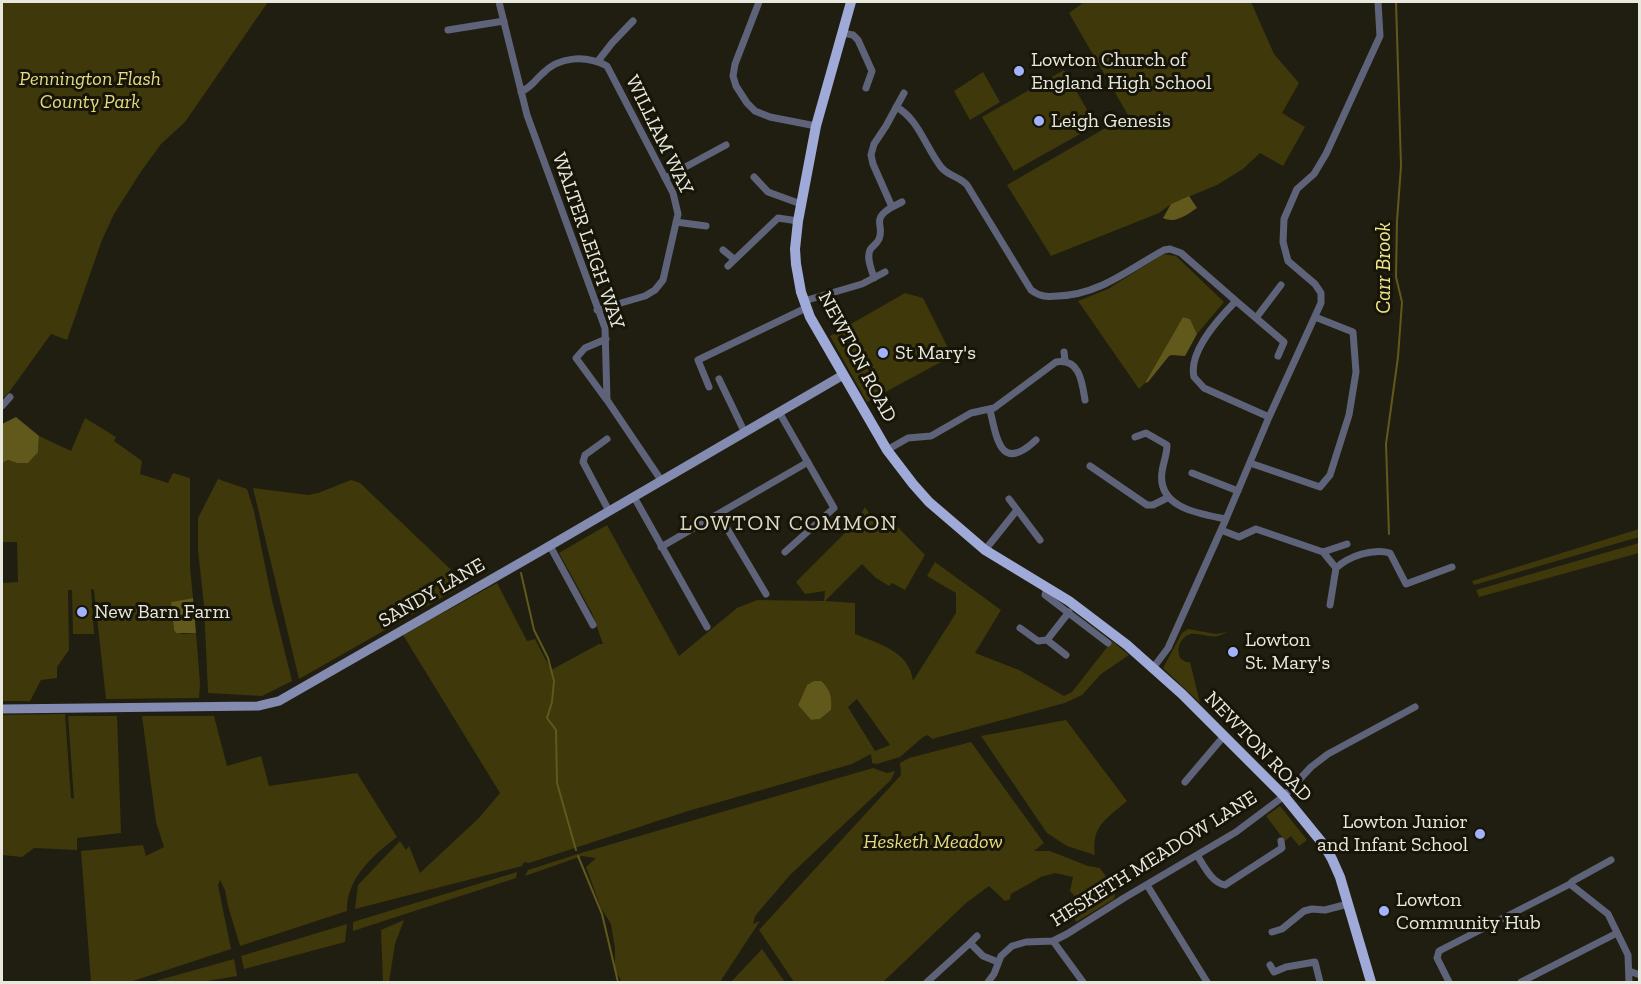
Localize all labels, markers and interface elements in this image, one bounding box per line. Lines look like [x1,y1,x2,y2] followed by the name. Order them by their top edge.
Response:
[1031,48,1211,95] place label: Lowton Church of England High School
[1012,64,1026,78] marker: Lowton Church of England High School
[19,67,161,114] park label: Pennington Flash County Park
[620,71,698,199] street label: WILLIAM WAY
[1051,109,1171,133] place label: Leigh Genesis
[1032,114,1046,128] marker: Leigh Genesis
[547,150,629,332] street label: WALTER LEIGH WAY
[1371,222,1397,314] water label: Carr Brook
[813,288,901,426] street label: NEWTON ROAD
[895,341,976,365] place label: St Mary's
[876,346,890,360] marker: St Mary's
[680,511,898,537] district label: LOWTON COMMON
[375,553,489,633] street label: SANDY LANE
[94,600,230,624] place label: New Barn Farm
[75,605,89,619] marker: New Barn Farm
[1245,628,1330,675] place label: Lowton St. Mary's
[1226,645,1240,659] marker: Lowton St. Mary's
[1199,687,1317,807] street label: NEWTON ROAD
[1047,786,1261,932] street label: HESKETH MEADOW LANE
[1317,810,1468,857] place label: Lowton Junior and Infant School
[1473,827,1487,841] marker: Lowton Junior and Infant School
[863,830,1003,854] park label: Hesketh Meadow
[1396,888,1541,935] place label: Lowton Community Hub
[1377,904,1391,918] marker: Lowton Community Hub

